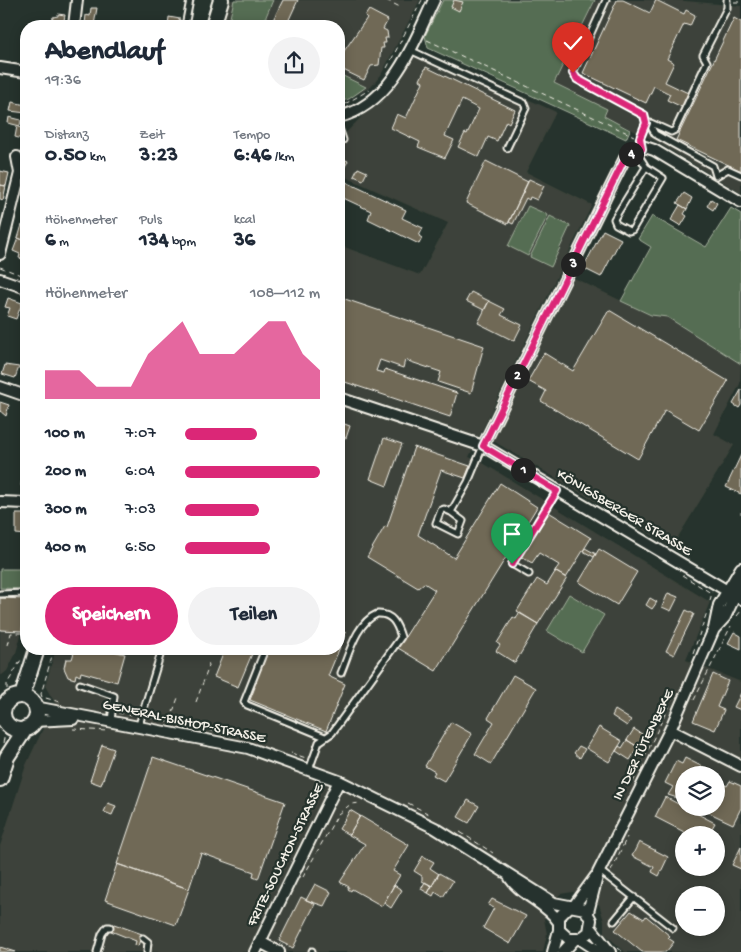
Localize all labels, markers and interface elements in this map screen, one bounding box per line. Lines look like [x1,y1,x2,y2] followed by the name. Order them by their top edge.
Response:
[552,22,594,73] pin
[559,29,587,57] icon: check
[45,36,164,69] text: Abendlauf
[268,37,320,89] button: share
[45,72,81,91] text: 19:36
[45,127,89,144] text: Distanz
[139,127,164,144] text: Zeit
[234,127,270,144] text: Tempo
[618,142,644,166] pin: 4
[45,144,87,169] text: 0.50
[139,144,178,169] text: 3:23
[234,144,271,169] text: 6:46
[628,146,635,163] text: 4
[87,149,106,166] text: km
[271,149,294,166] text: /km
[45,212,117,229] text: Höhenmeter
[139,212,162,229] text: Puls
[234,212,256,229] text: kcal
[45,229,56,254] text: 6
[139,229,169,254] text: 134
[234,229,255,254] text: 36
[56,234,69,251] text: m
[169,234,196,251] text: bpm
[560,252,586,276] pin: 3
[570,256,577,273] text: 3
[45,285,127,304] text: Höhenmeter
[250,285,320,304] text: 108–112 m
[504,364,530,388] pin: 2
[514,368,521,385] text: 2
[45,425,85,444] text: 100 m
[125,425,156,444] text: 7:07
[510,458,536,482] pin: 1
[521,462,526,479] text: 1
[45,463,86,482] text: 200 m
[125,463,155,482] text: 6:04
[553,465,696,561] street label: KÖNIGSBERGER STRASSE
[45,501,87,520] text: 300 m
[125,501,156,520] text: 7:03
[491,513,533,564] pin
[498,520,526,548] icon: arrive
[45,539,86,558] text: 400 m
[125,539,156,558] text: 6:50
[45,587,178,645] button: Speichern
[188,587,320,645] button: Teilen
[609,686,679,804] street label: IN DER TÜTENBEKE
[101,696,268,748] street label: GENERAL-BISHOP-STRASSE
[675,766,725,936] map controls
[675,766,725,816] button: layers
[243,780,329,930] street label: FRITZ-SOUCHON-STRASSE
[675,826,725,876] button: +
[675,886,725,936] button: −

